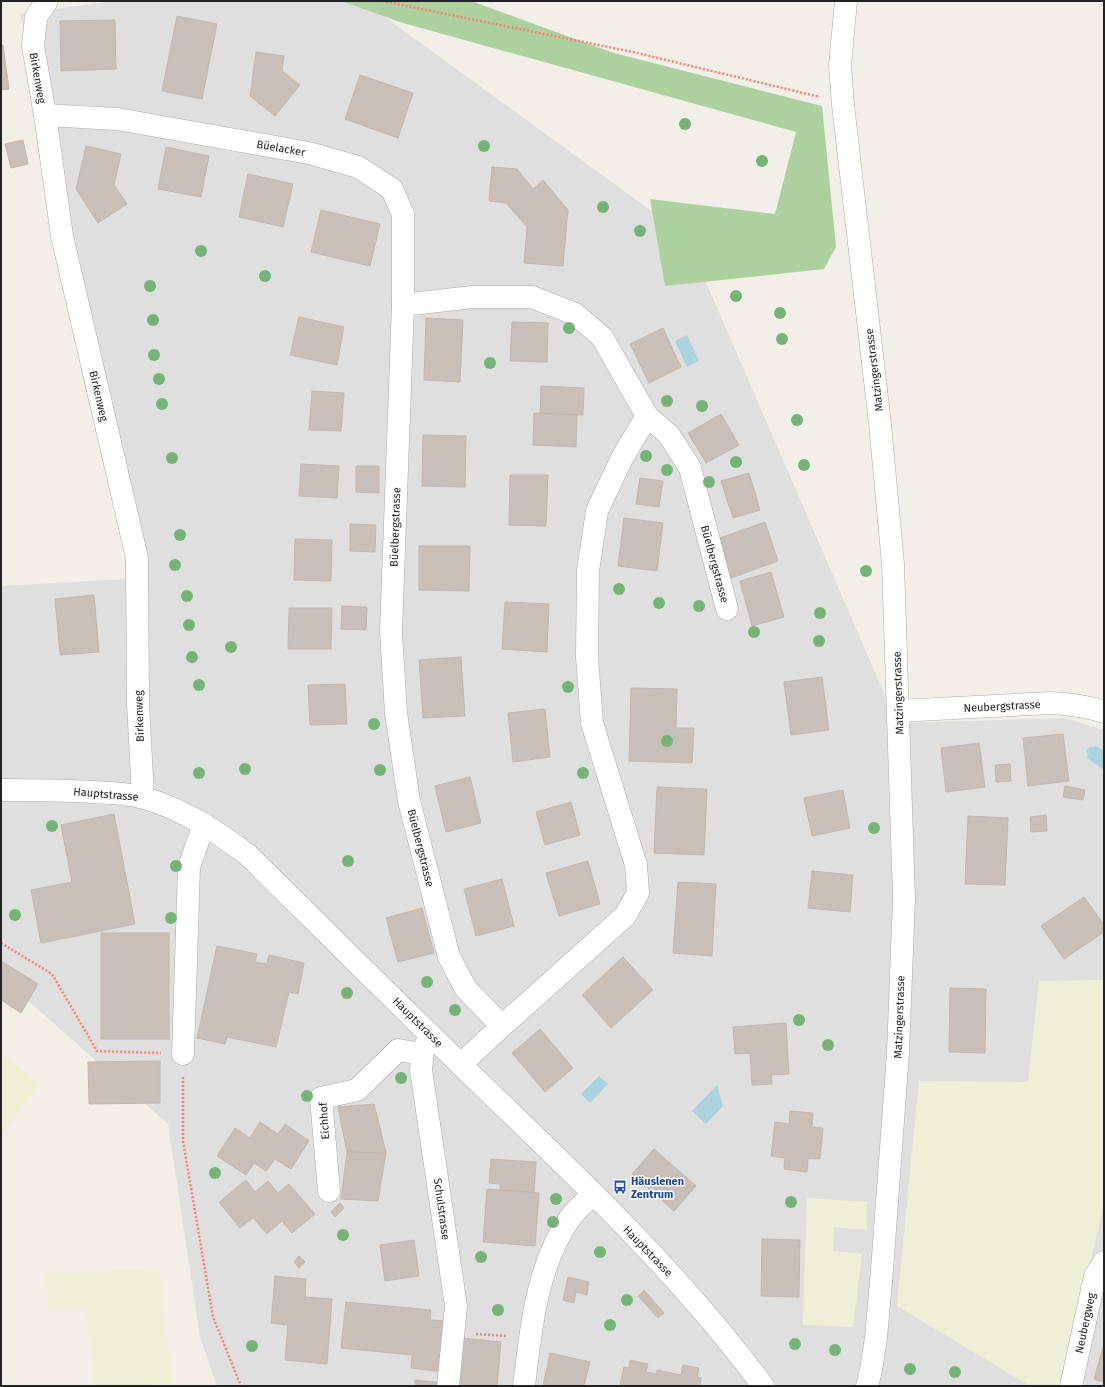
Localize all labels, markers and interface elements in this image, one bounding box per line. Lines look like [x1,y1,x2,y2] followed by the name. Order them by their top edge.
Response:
[27,52,48,105] street label: Birkenweg
[256,138,307,159] street label: Büelacker
[863,328,886,412] street label: Matzingerstrasse
[86,369,111,423] street label: Birkenweg
[388,487,403,567] street label: Büelbergstrasse
[698,524,731,604] street label: Büelbergstrasse
[891,651,906,735] street label: Matzingerstrasse
[132,690,147,742] street label: Birkenweg
[963,698,1041,715] street label: Neubergstrasse
[73,785,139,804] street label: Hauptstrasse
[405,808,436,888] street label: Büelbergstrasse
[892,975,907,1059] street label: Matzingerstrasse
[390,995,445,1050] street label: Hauptstrasse
[317,1101,332,1140] street label: Eichhof
[631,1175,684,1201] place label: Häuslenen Zentrum
[431,1177,452,1241] street label: Schulstrasse
[612,1179,628,1195] bus stop icon: Häuslenen Zentrum
[620,1223,675,1279] street label: Hauptstrasse
[1073,1291,1098,1355] street label: Neubergweg

